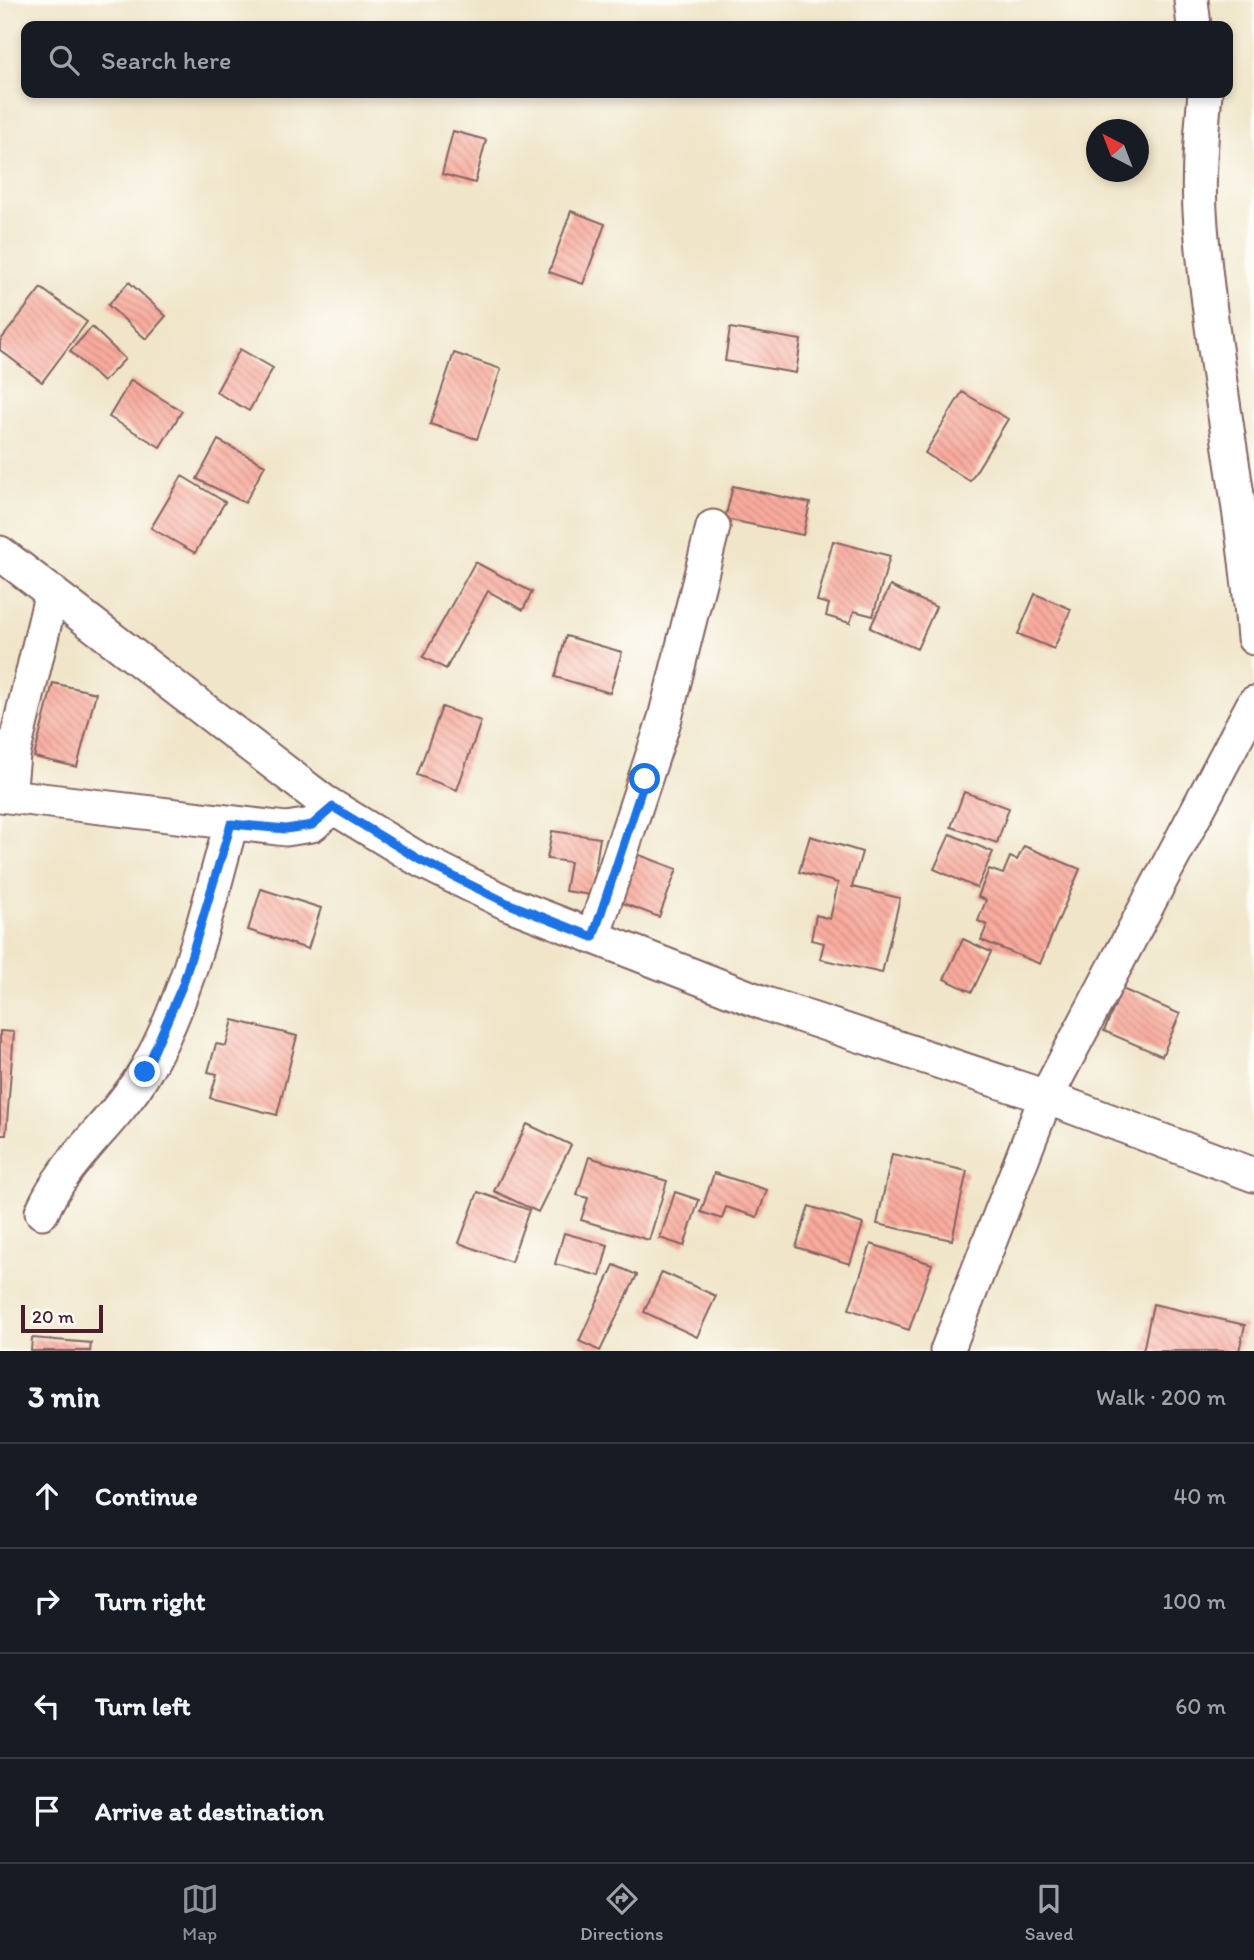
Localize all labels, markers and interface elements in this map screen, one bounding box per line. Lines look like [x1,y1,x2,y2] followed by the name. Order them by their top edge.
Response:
[21,21,1233,98] search box
[45,41,83,79] icon: search
[101,44,231,76] text: Search here
[1086,119,1149,182] north arrow
[629,763,660,794] route start
[129,1056,160,1087] route end
[21,1302,103,1334] scale bar
[32,1305,74,1328] text: 20 m
[28,1378,100,1415] text: 3 min
[1096,1383,1226,1411] text: Walk · 200 m
[28,1477,66,1515] icon: ahead
[95,1480,198,1512] text: Continue
[1173,1482,1226,1510] text: 40 m
[28,1582,66,1620] icon: right
[95,1585,206,1617] text: Turn right
[1162,1587,1226,1615] text: 100 m
[28,1687,66,1725] icon: left
[95,1690,191,1722] text: Turn left
[1175,1692,1226,1720] text: 60 m
[28,1792,66,1830] icon: arrive
[95,1795,324,1827] text: Arrive at destination
[181,1880,219,1945] tab: Map
[580,1880,664,1945] tab: Directions
[1025,1880,1073,1945] tab: Saved

